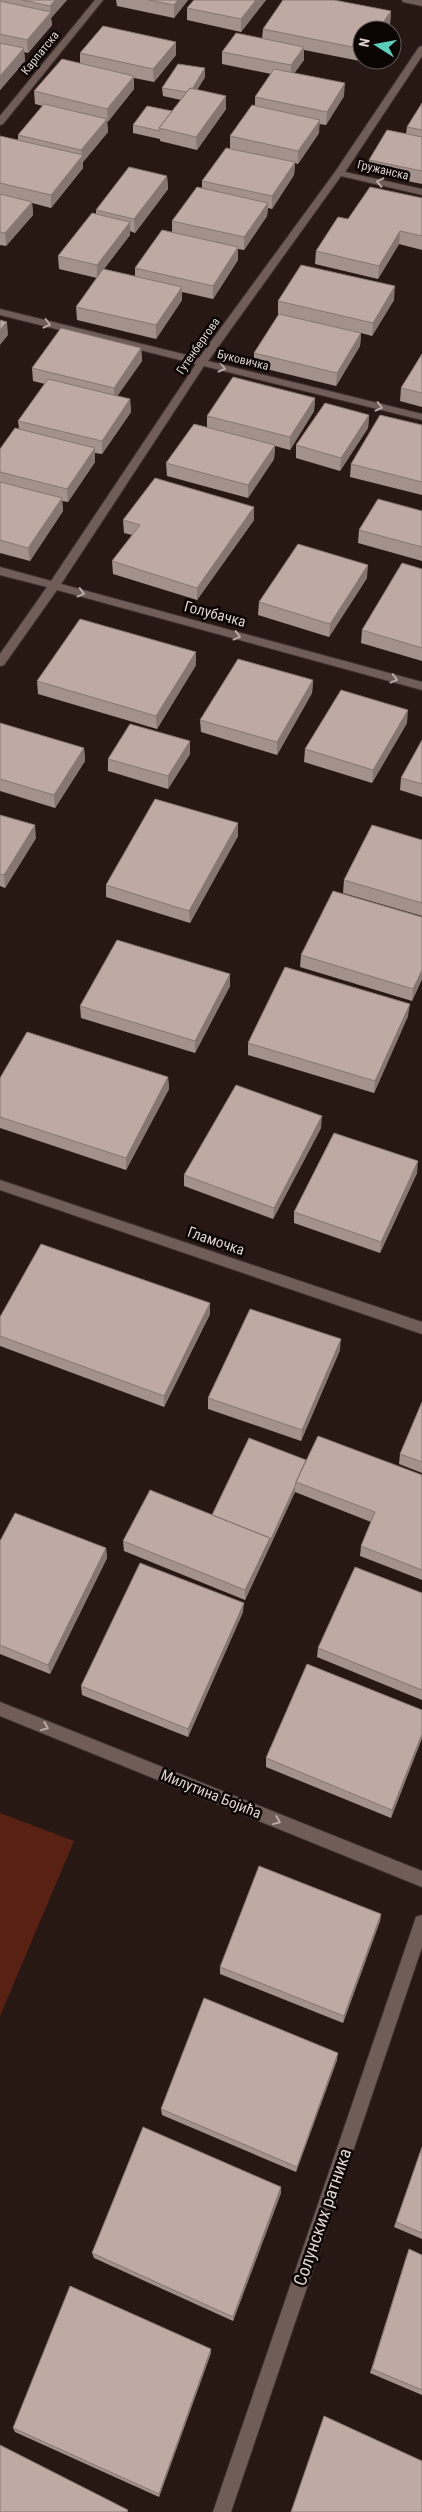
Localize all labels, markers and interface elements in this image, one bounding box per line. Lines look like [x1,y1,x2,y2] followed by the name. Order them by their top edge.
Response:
[352,20,402,70] north arrow
[18,28,62,78] street label: Карпатска
[356,37,373,48] text: N
[356,157,410,183] street label: Гружанска
[376,177,385,188] one-way arrow
[173,315,223,377] street label: Гутенбергова
[43,318,51,328] one-way arrow
[216,347,270,373] street label: Буковичка
[217,362,226,373] one-way arrow
[375,401,384,412] one-way arrow
[76,587,85,598] one-way arrow
[182,597,248,631] street label: Голубачка
[233,630,241,640] one-way arrow
[390,673,398,683] one-way arrow
[185,1223,247,1259] street label: Гламочка
[40,1721,49,1732] one-way arrow
[158,1766,264,1822] street label: Милутина Бојића
[272,1815,281,1825] one-way arrow
[289,2146,355,2288] street label: Солунских ратника

